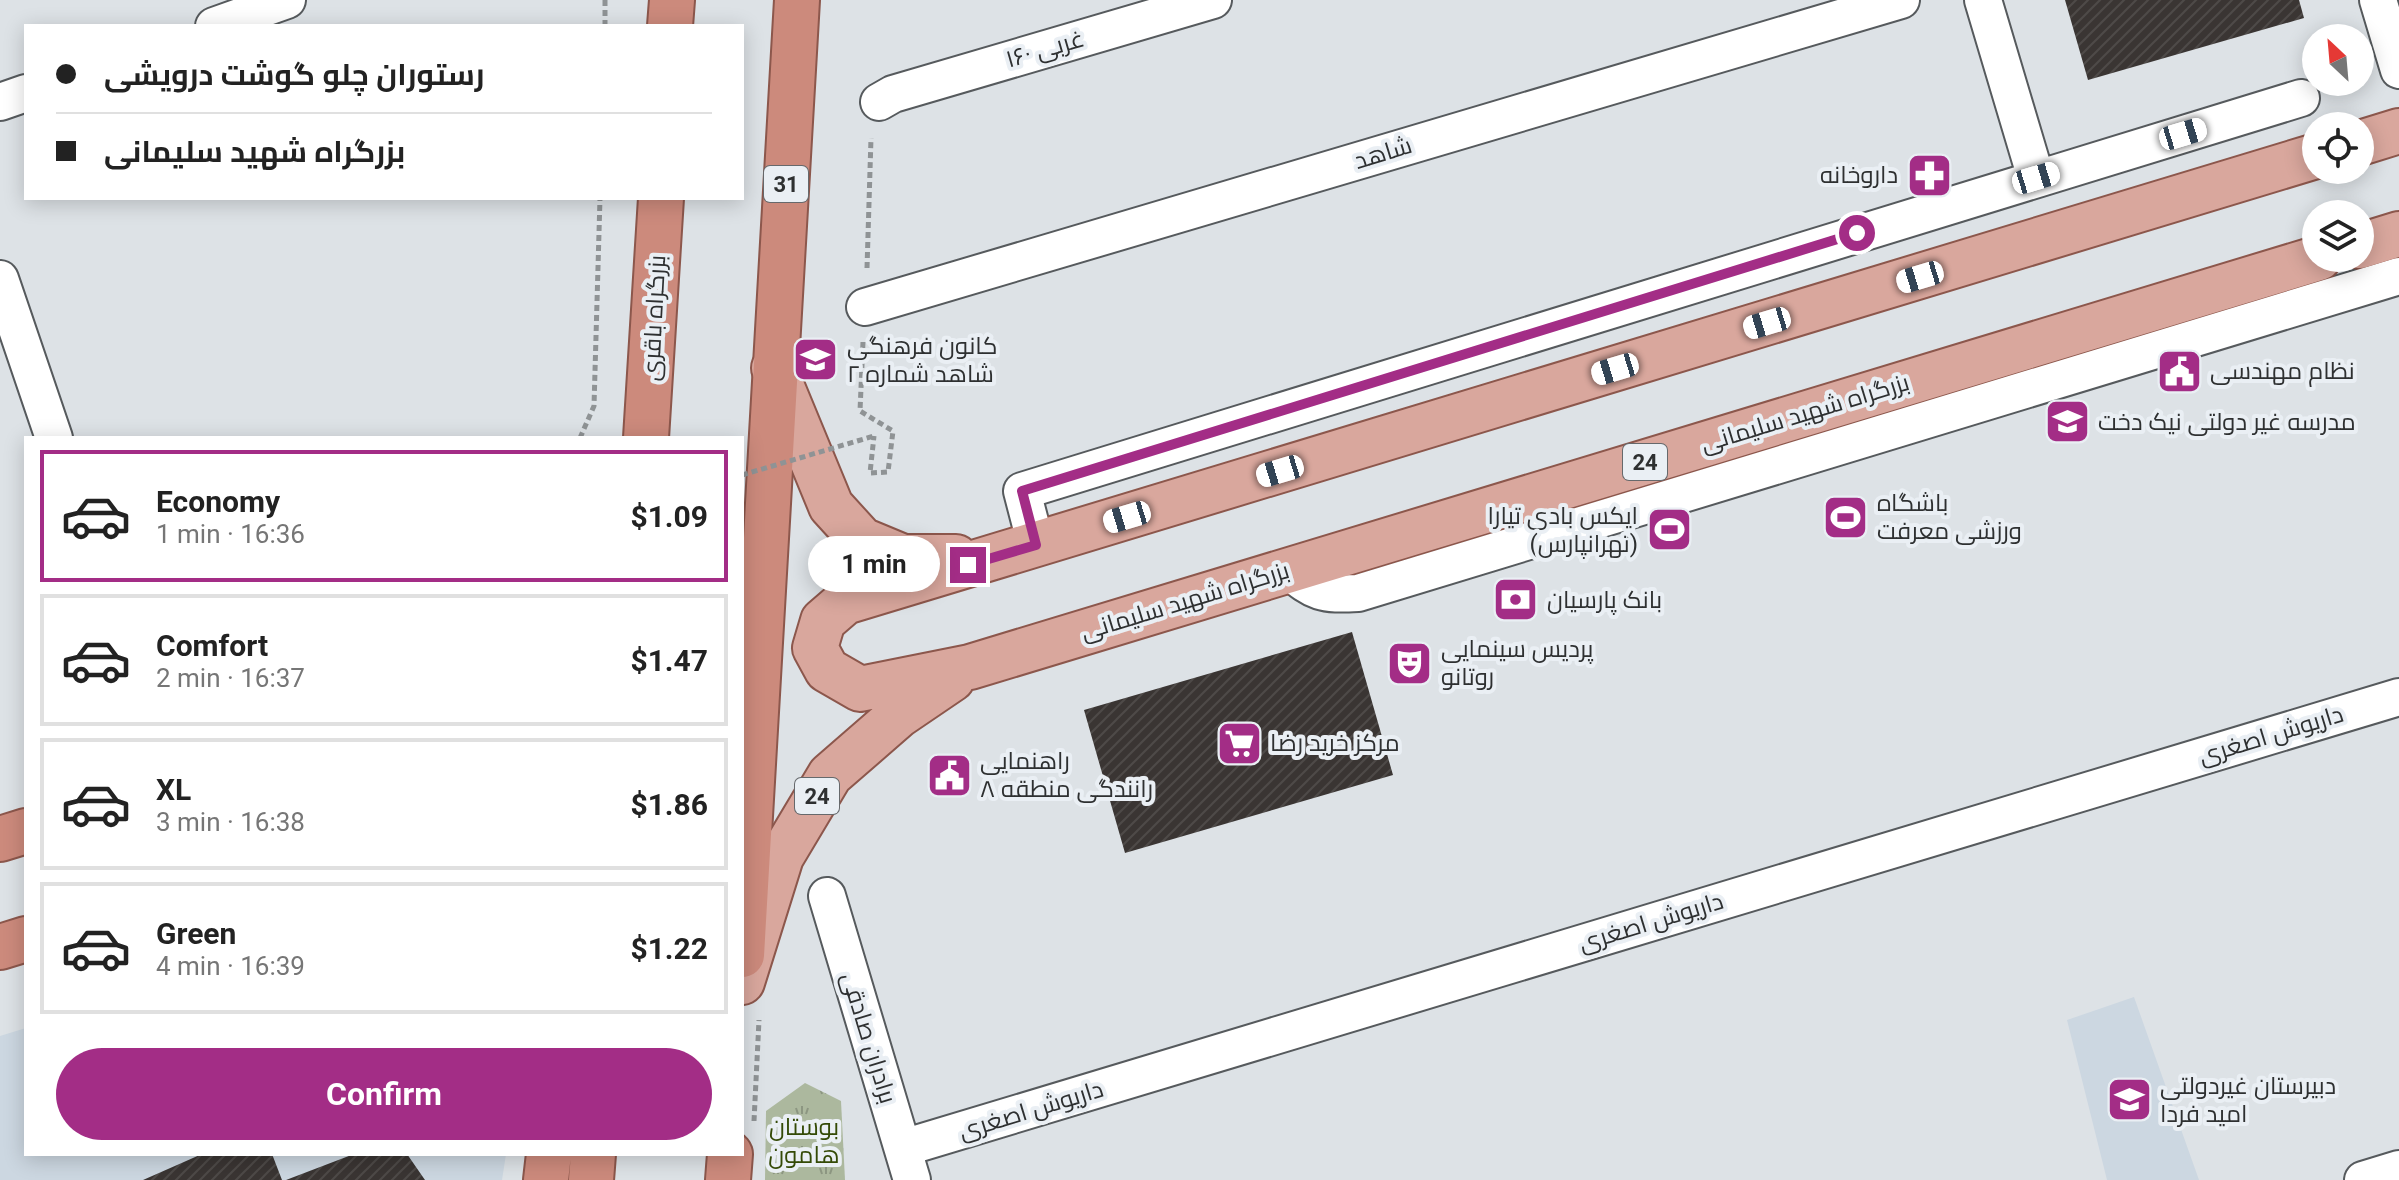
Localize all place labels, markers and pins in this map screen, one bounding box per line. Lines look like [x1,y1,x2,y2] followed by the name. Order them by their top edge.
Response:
[1905,151,1953,199] pharmacy icon: داروخانه
[1820,161,1898,189] place label: داروخانه
[847,332,997,388] place label: کانون فرهنگی شاهد شماره ۲
[792,336,840,384] school or university icon: کانون فرهنگی شاهد شماره ۲
[2155,347,2203,395] public building icon: نظام مهندسی
[2210,357,2355,387] place label: نظام مهندسی
[2043,398,2091,446] school or university icon: مدرسه غیر دولتی نیک دخت
[2098,408,2356,436] place label: مدرسه غیر دولتی نیک دخت
[1877,489,2022,545] place label: باشگاه ورزشی معرفت
[1822,493,1870,541] sports icon: باشگاه ورزشی معرفت
[1488,502,1638,559] place label: ایکس بادی تیارا (تهرانپارس)
[1645,506,1693,554] sports icon: ایکس بادی تیارا (تهرانپارس)
[1492,576,1540,624] bank icon: بانک پارسیان
[1547,586,1662,616] place label: بانک پارسیان
[1441,635,1594,691] place label: پردیس سینمایی روتانو
[1386,639,1434,687] theatre icon: پردیس سینمایی روتانو
[1215,719,1263,767] supermarket icon: مرکز خرید رضا
[1270,729,1400,757] place label: مرکز خرید رضا
[980,747,1153,803] place label: راهنمایی رانندگی منطقه ۸
[925,751,973,799] public building icon: راهنمایی رانندگی منطقه ۸
[2160,1072,2336,1128] place label: دبیرستان غیردولتی امید فردا
[2105,1076,2153,1124] school or university icon: دبیرستان غیردولتی امید فردا

